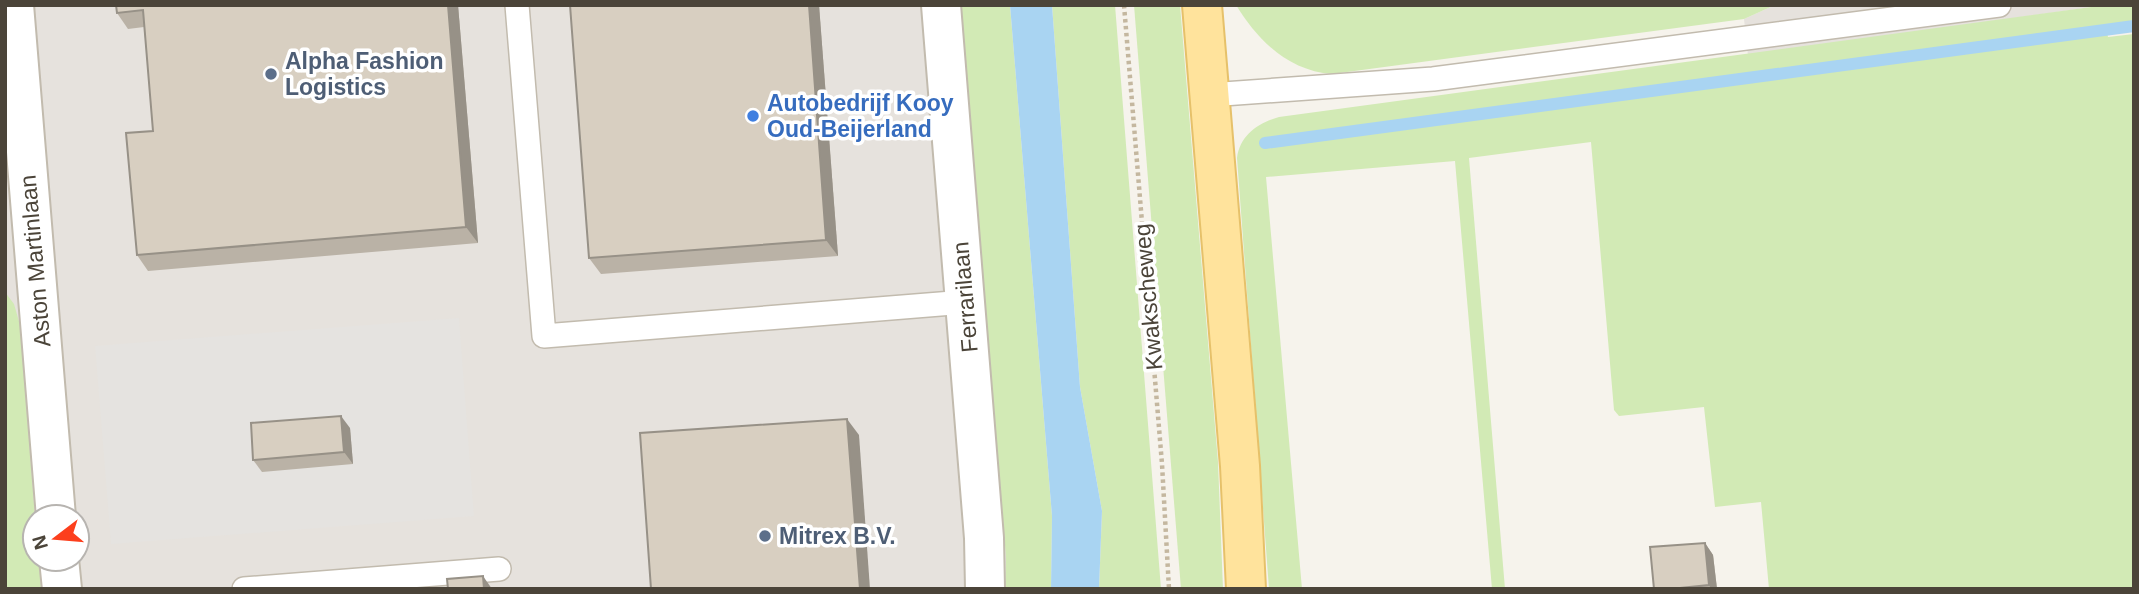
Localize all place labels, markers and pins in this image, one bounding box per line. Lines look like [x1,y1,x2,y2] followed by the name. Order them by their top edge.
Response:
[285,48,443,100] place label: Alpha Fashion Logistics
[263,66,279,82] marker: Alpha Fashion Logistics
[767,90,954,142] place label: Autobedrijf Kooy Oud-Beijerland
[745,108,761,124] marker: Autobedrijf Kooy Oud-Beijerland
[779,523,896,549] place label: Mitrex B.V.
[757,528,773,544] marker: Mitrex B.V.

